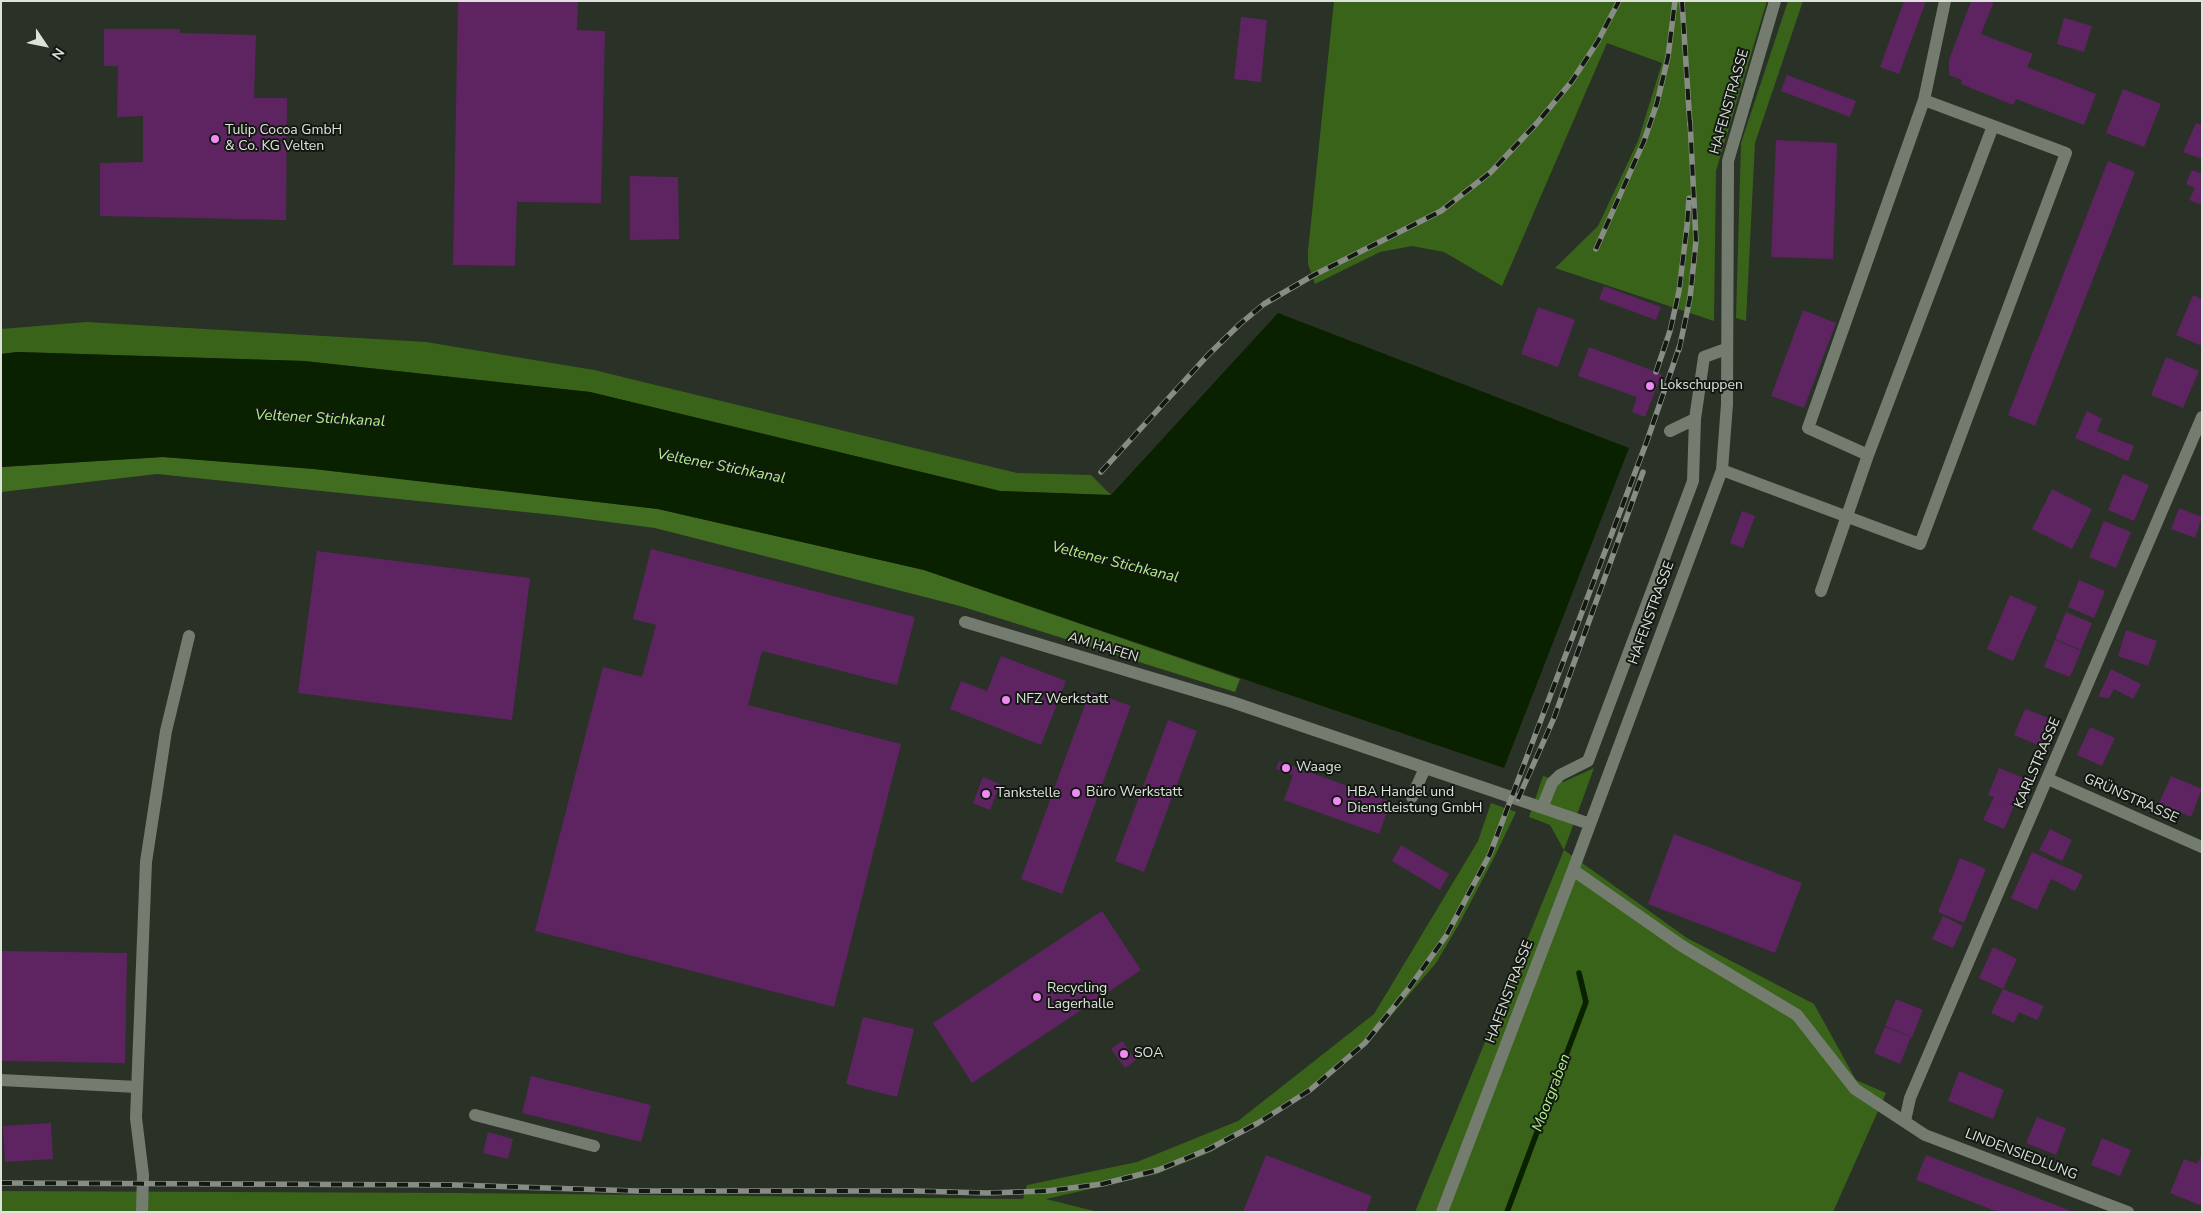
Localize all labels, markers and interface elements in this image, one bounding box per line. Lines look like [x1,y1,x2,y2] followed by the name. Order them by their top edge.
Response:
[20,20,70,70] north arrow
[47,44,69,63] text: N
[1707,47,1753,157] street label: HAFENSTRASSE
[225,123,342,156] place label: Tulip Cocoa GmbH & Co. KG Velten
[209,133,221,145] marker: Tulip Cocoa GmbH & Co. KG Velten
[1660,378,1743,394] place label: Lokschuppen
[1644,380,1656,392] marker: Lokschuppen
[254,407,386,431] water label: Veltener Stichkanal
[655,446,787,488] water label: Veltener Stichkanal
[1050,539,1180,587] water label: Veltener Stichkanal
[1626,559,1678,667] street label: HAFENSTRASSE
[1066,629,1140,667] street label: AM HAFEN
[1016,692,1108,708] place label: NFZ Werkstatt
[1000,694,1012,706] marker: NFZ Werkstatt
[2011,715,2065,811] street label: KARLSTRASSE
[1296,760,1341,776] place label: Waage
[1280,762,1292,774] marker: Waage
[2081,771,2181,827] street label: GRÜNSTRASSE
[1086,785,1182,801] place label: Büro Werkstatt
[1347,785,1483,818] place label: HBA Handel und Dienstleistung GmbH
[996,786,1060,802] place label: Tankstelle
[1070,787,1082,799] marker: Büro Werkstatt
[980,788,992,800] marker: Tankstelle
[1331,795,1343,807] marker: HBA Handel und Dienstleistung GmbH
[1483,938,1537,1046] street label: HAFENSTRASSE
[1047,981,1114,1014] place label: Recycling Lagerhalle
[1031,991,1043,1003] marker: Recycling Lagerhalle
[1134,1046,1163,1062] place label: SOA
[1118,1048,1130,1060] marker: SOA
[1529,1051,1575,1135] water label: Moorgraben
[1962,1126,2080,1184] street label: LINDENSIEDLUNG

